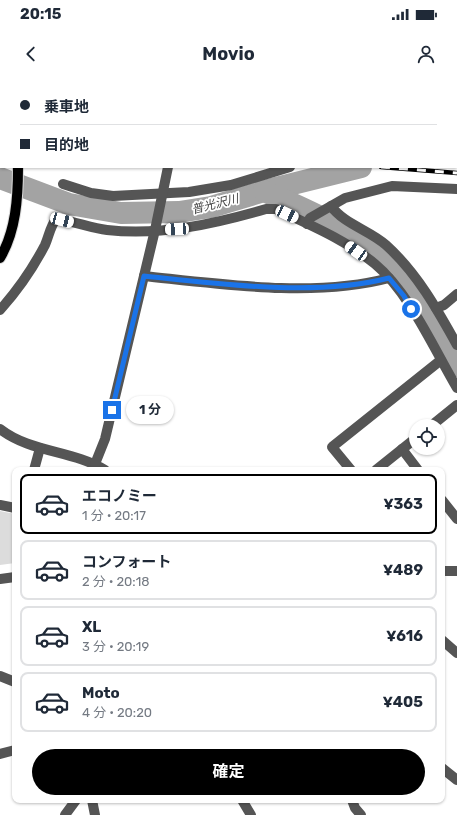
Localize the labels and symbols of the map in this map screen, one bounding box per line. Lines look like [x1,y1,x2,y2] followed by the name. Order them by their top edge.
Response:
[190,191,242,217] water label: 普光沢川
[274,203,300,225] car
[49,211,75,229] car
[165,222,189,236] car
[343,239,369,263] car
[402,300,420,318] route start
[126,396,174,424] callout: 1 分
[103,401,121,419] route end

